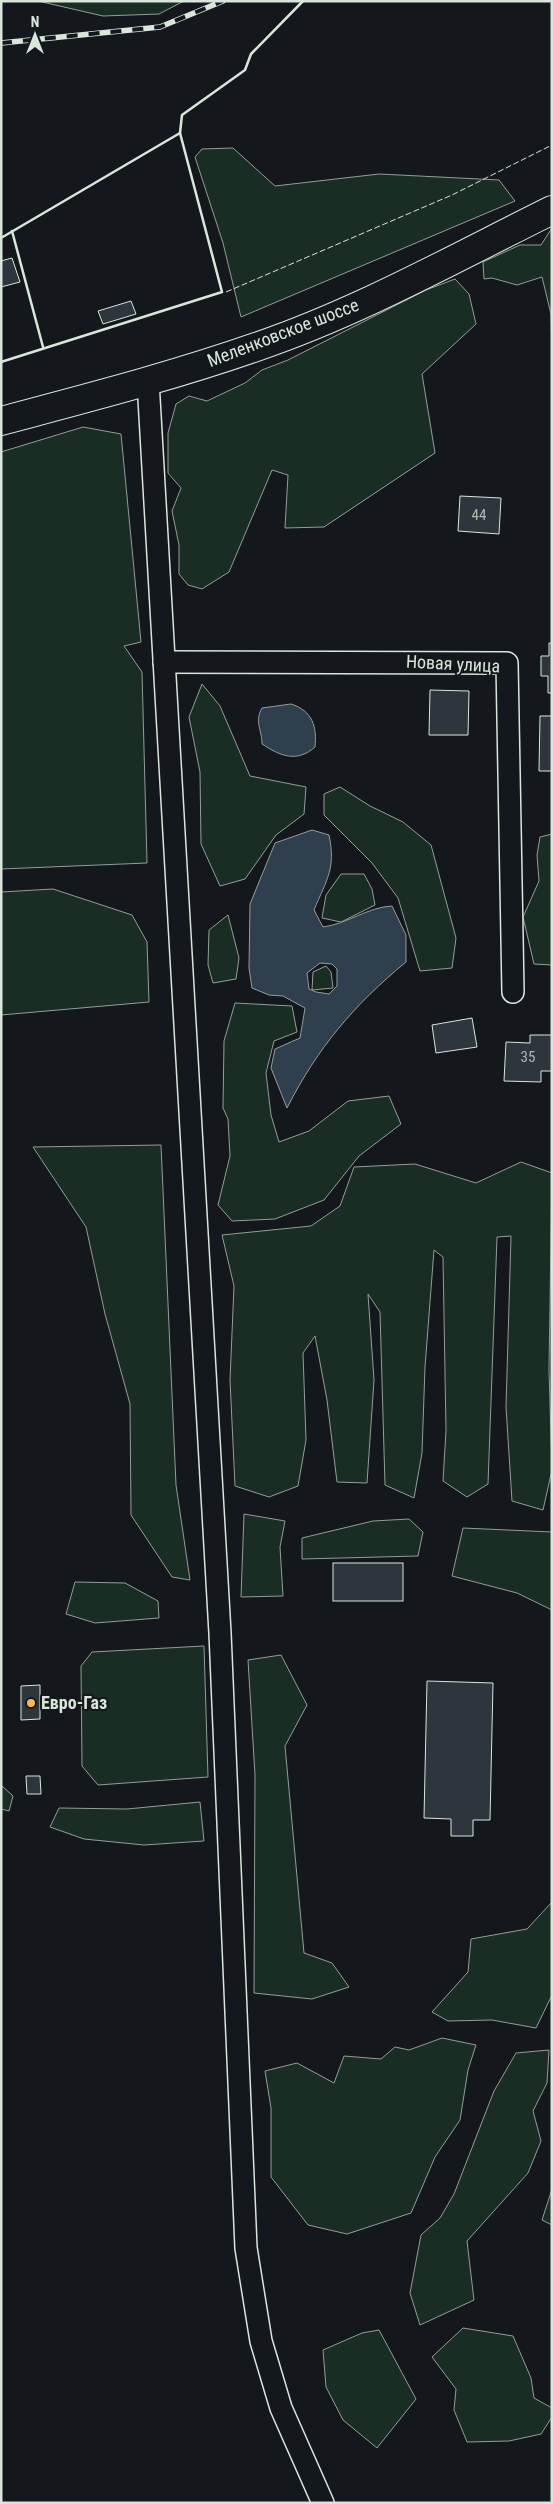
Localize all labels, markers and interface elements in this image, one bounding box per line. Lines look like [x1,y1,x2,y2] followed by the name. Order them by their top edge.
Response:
[10,10,60,60] north arrow
[31,14,39,30] text: N
[204,294,362,371] street label: Меленковское шоссе
[472,506,486,524] house number: 44
[405,651,501,676] street label: Новая улица
[521,1048,535,1066] house number: 35
[41,1692,107,1713] place label: Евро-Газ
[25,1697,37,1709] marker: Евро-Газ

